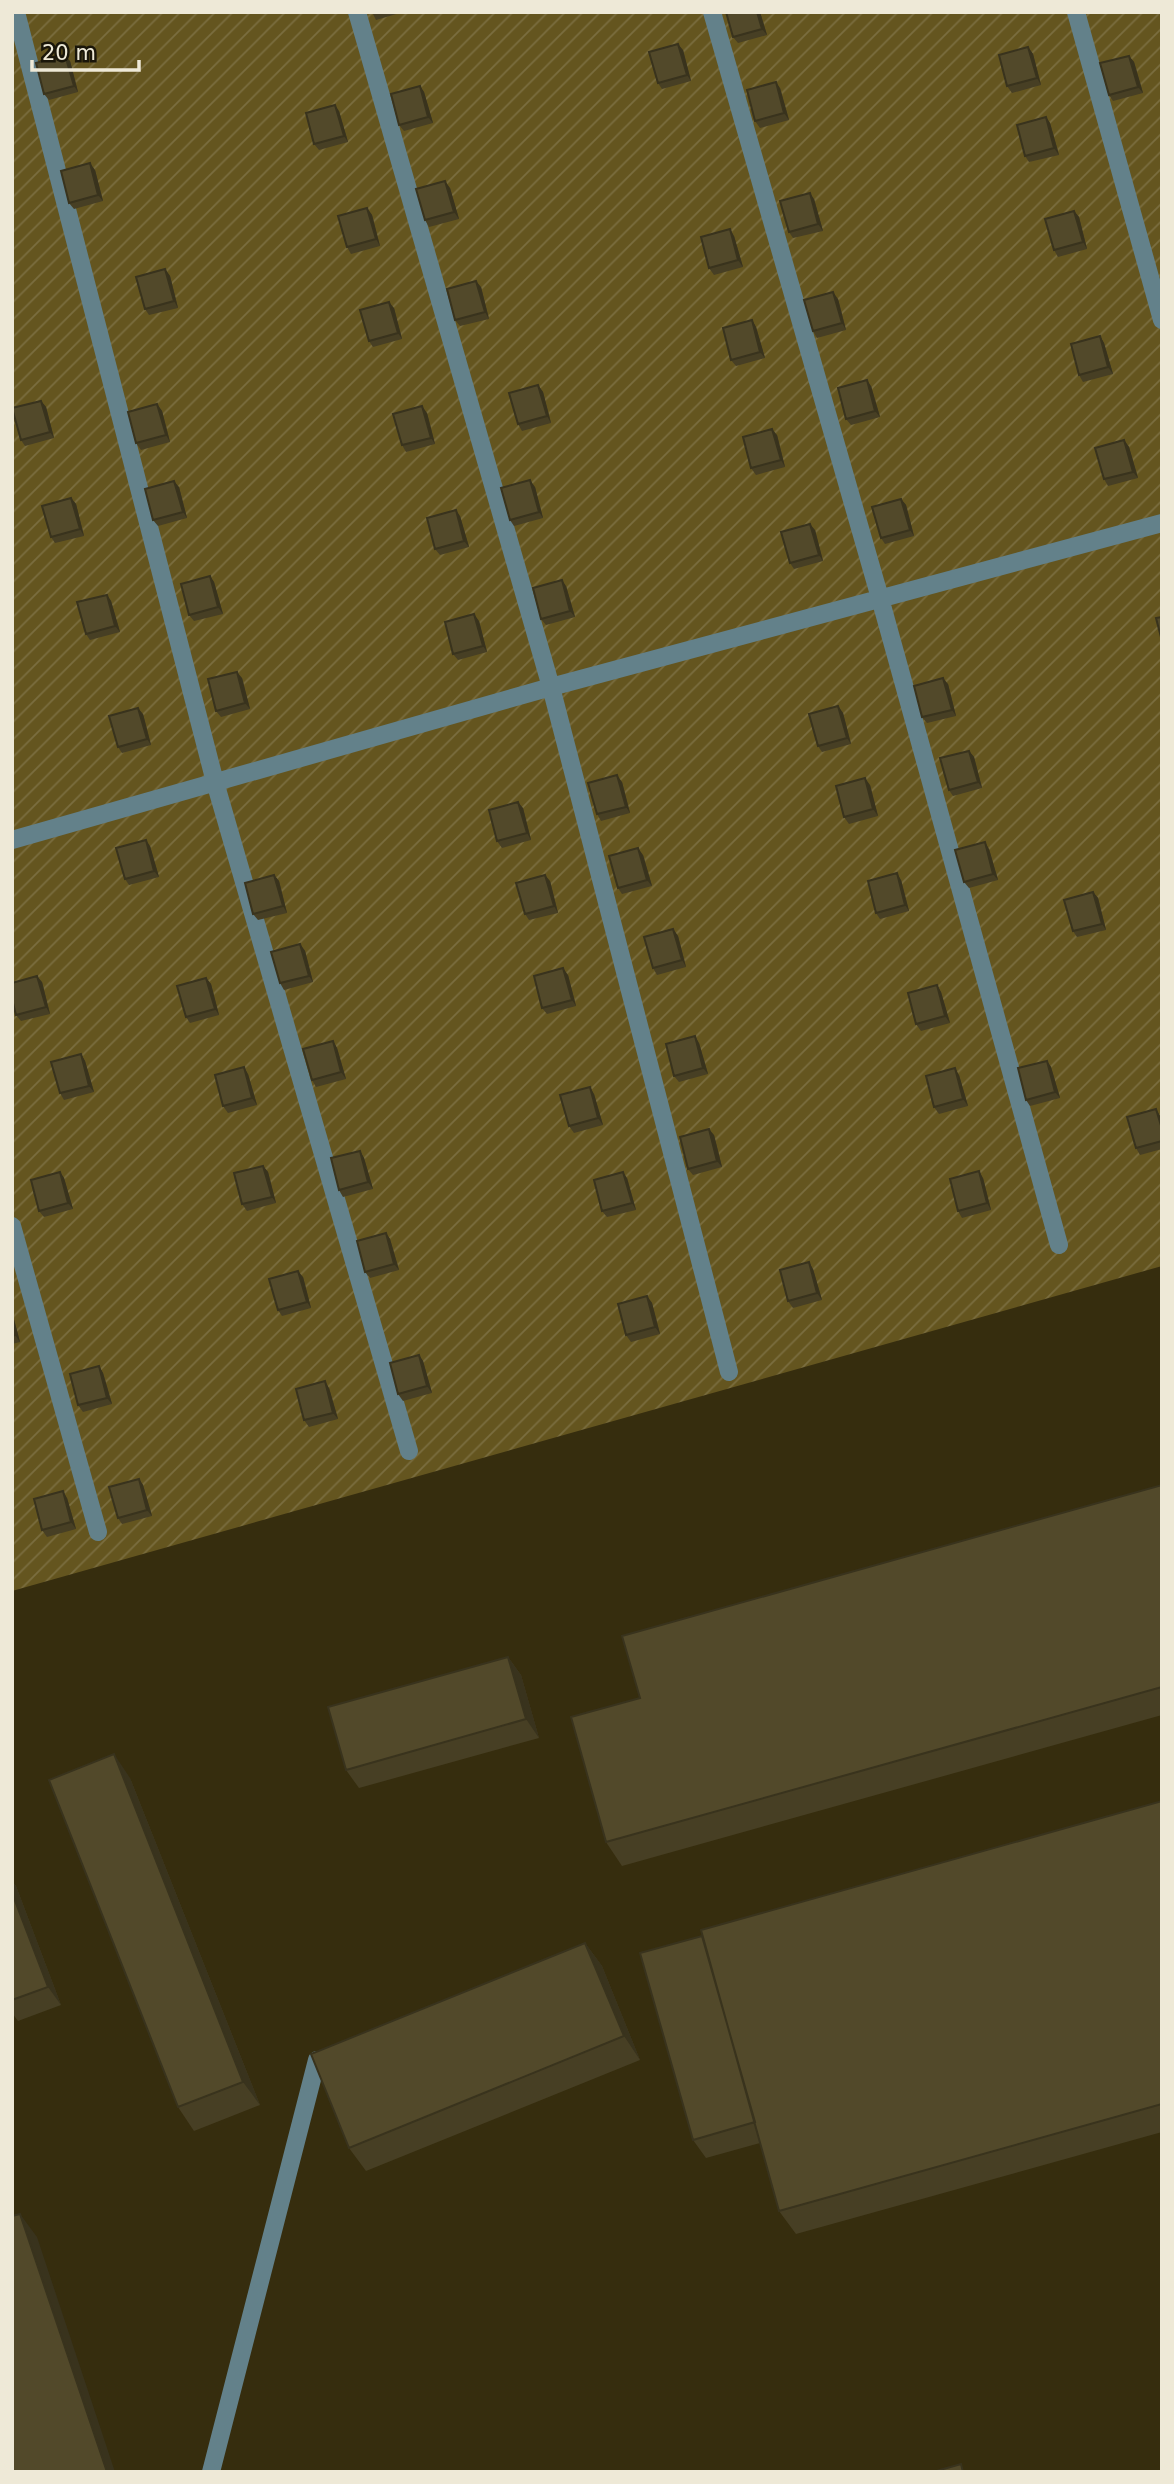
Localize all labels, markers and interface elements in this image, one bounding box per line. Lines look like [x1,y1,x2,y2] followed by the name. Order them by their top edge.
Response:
[32,28,138,72] scale bar
[42,41,96,65] text: 20 m

